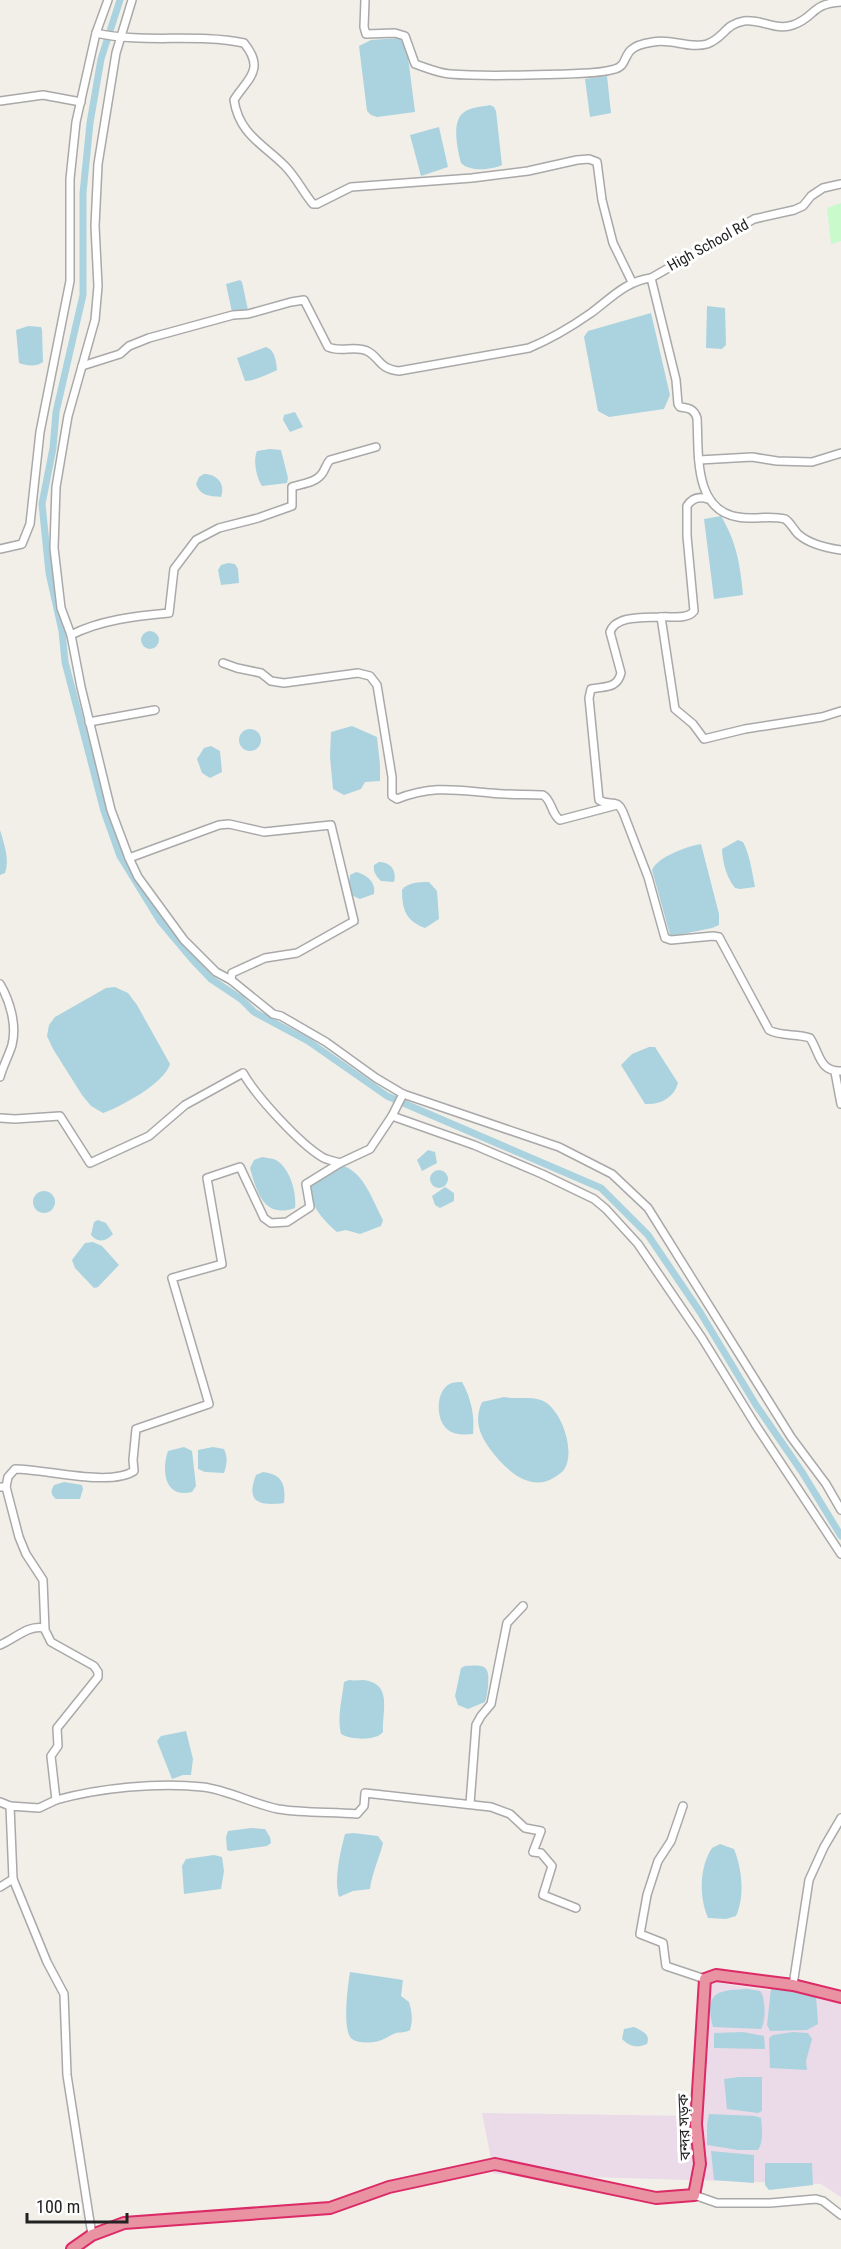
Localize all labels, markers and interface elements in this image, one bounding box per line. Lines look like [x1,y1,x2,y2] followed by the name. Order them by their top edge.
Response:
[664,215,752,275] street label: High School Rd
[674,2093,694,2161] street label: বন্দর সড়ক
[27,2186,128,2224] scale bar
[36,2196,80,2217] text: 100 m

